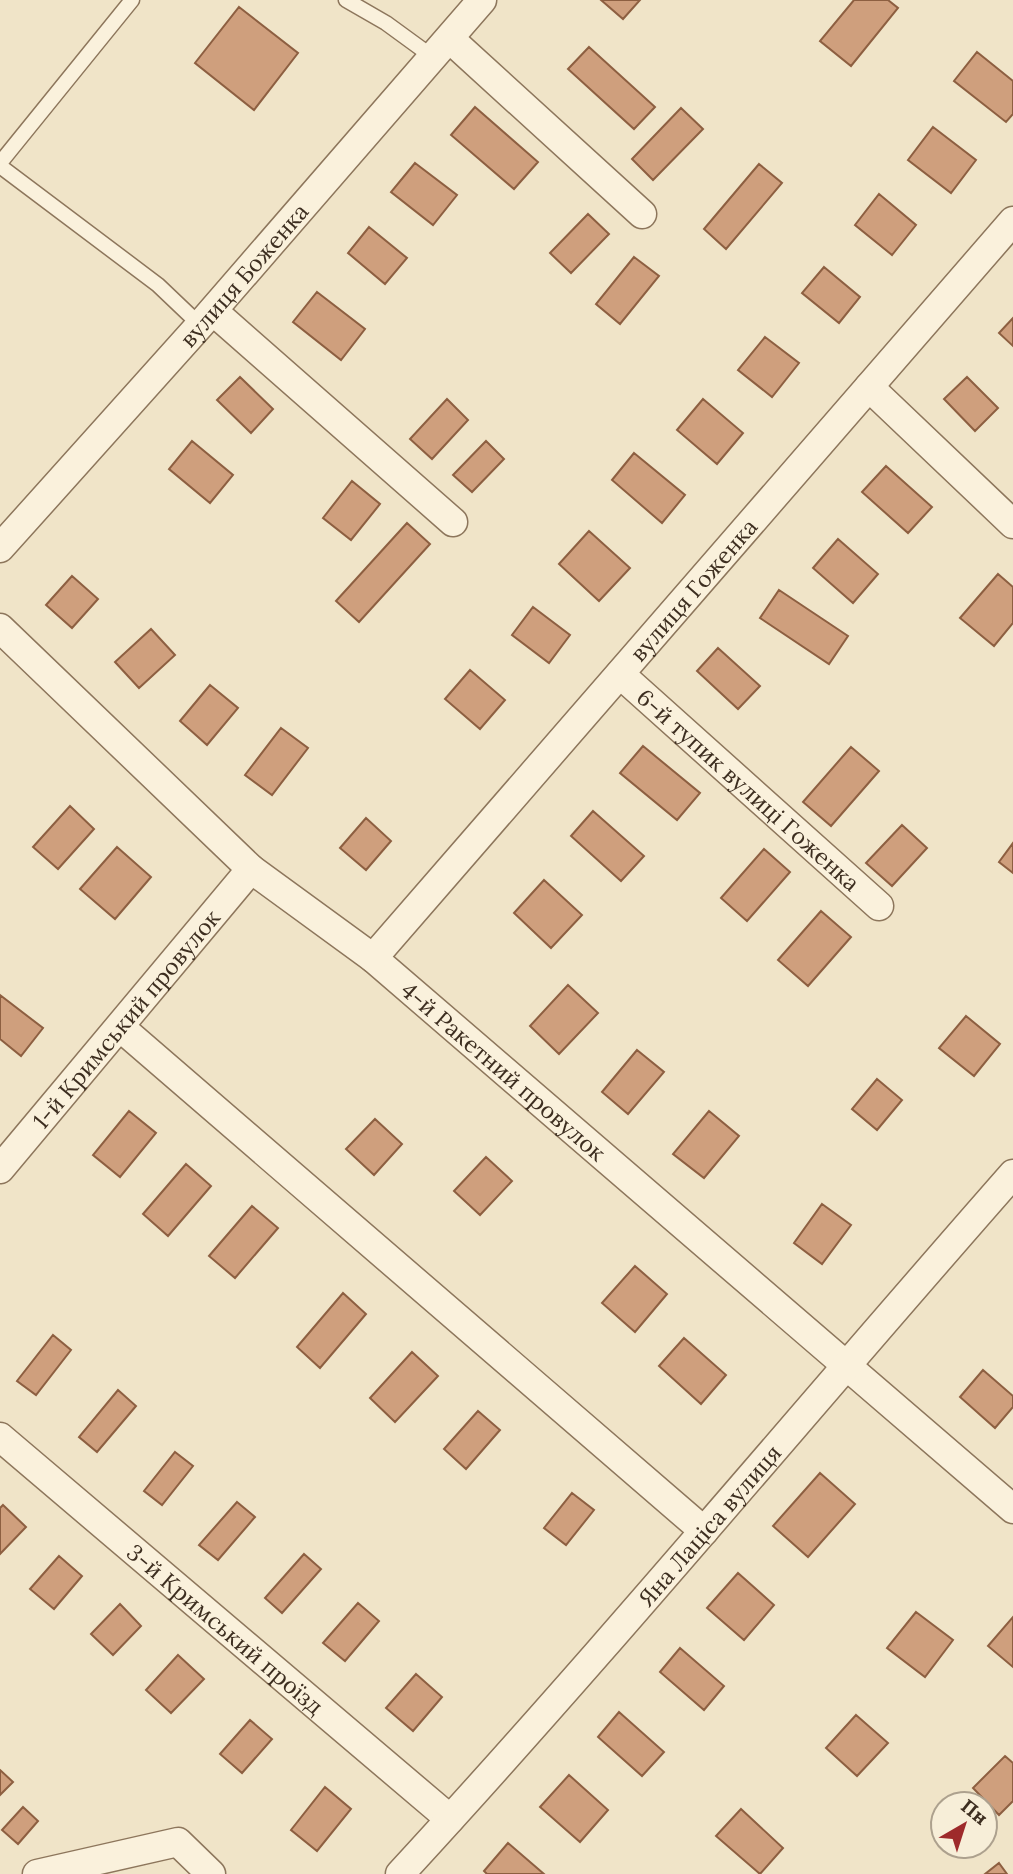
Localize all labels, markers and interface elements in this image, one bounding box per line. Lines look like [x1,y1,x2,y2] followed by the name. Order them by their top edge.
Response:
[173,197,314,353] street label: вулиця Боженка
[623,512,763,667] street label: вулиця Гоженка
[631,682,866,897] street label: 6-й тупик вулиці Гоженка
[26,903,226,1134] street label: 1-й Кримський провулок
[396,975,613,1167] street label: 4-й Ракетний провулок
[631,1438,787,1612] street label: Яна Лаціса вулиця
[122,1537,330,1720] street label: 3-й Кримський проїзд
[929,1790,999,1860] north arrow
[956,1794,993,1830] text: Пн

